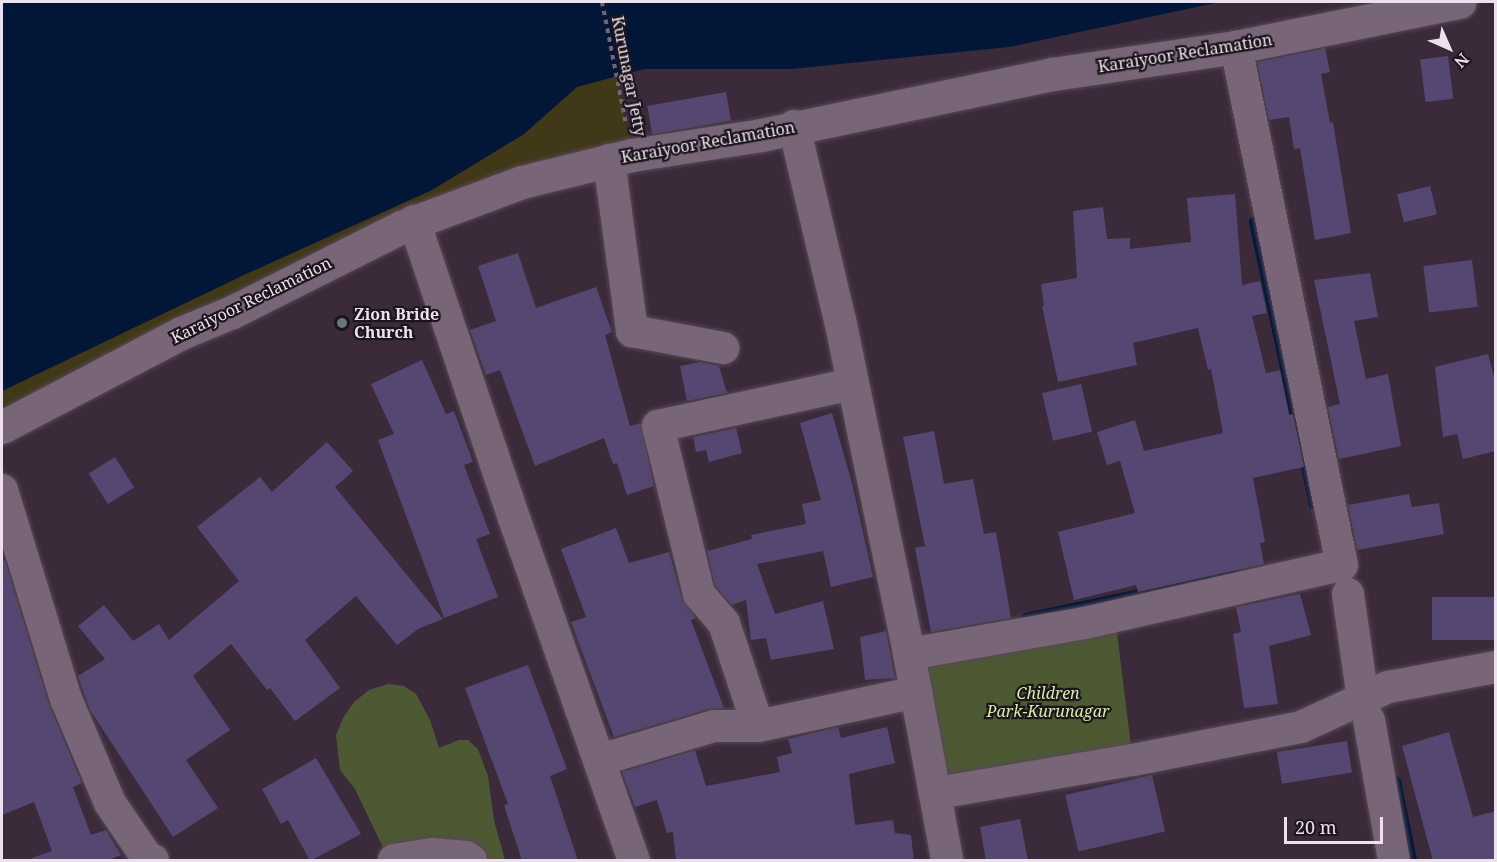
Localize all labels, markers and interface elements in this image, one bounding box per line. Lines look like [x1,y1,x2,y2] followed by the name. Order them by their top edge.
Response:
[608,14,650,138] street label: Kurunagar Jetty
[1419,18,1479,78] north arrow
[1097,30,1273,76] street label: Karaiyoor Reclamation
[1449,48,1474,73] text: N
[620,117,796,167] street label: Karaiyoor Reclamation
[168,253,334,347] street label: Karaiyoor Reclamation
[354,304,439,342] place label: Zion Bride Church
[335,316,349,330] marker: Zion Bride Church
[987,683,1109,721] park label: Children Park-Kurunagar
[1287,805,1386,843] scale bar
[1295,815,1337,839] text: 20 m

